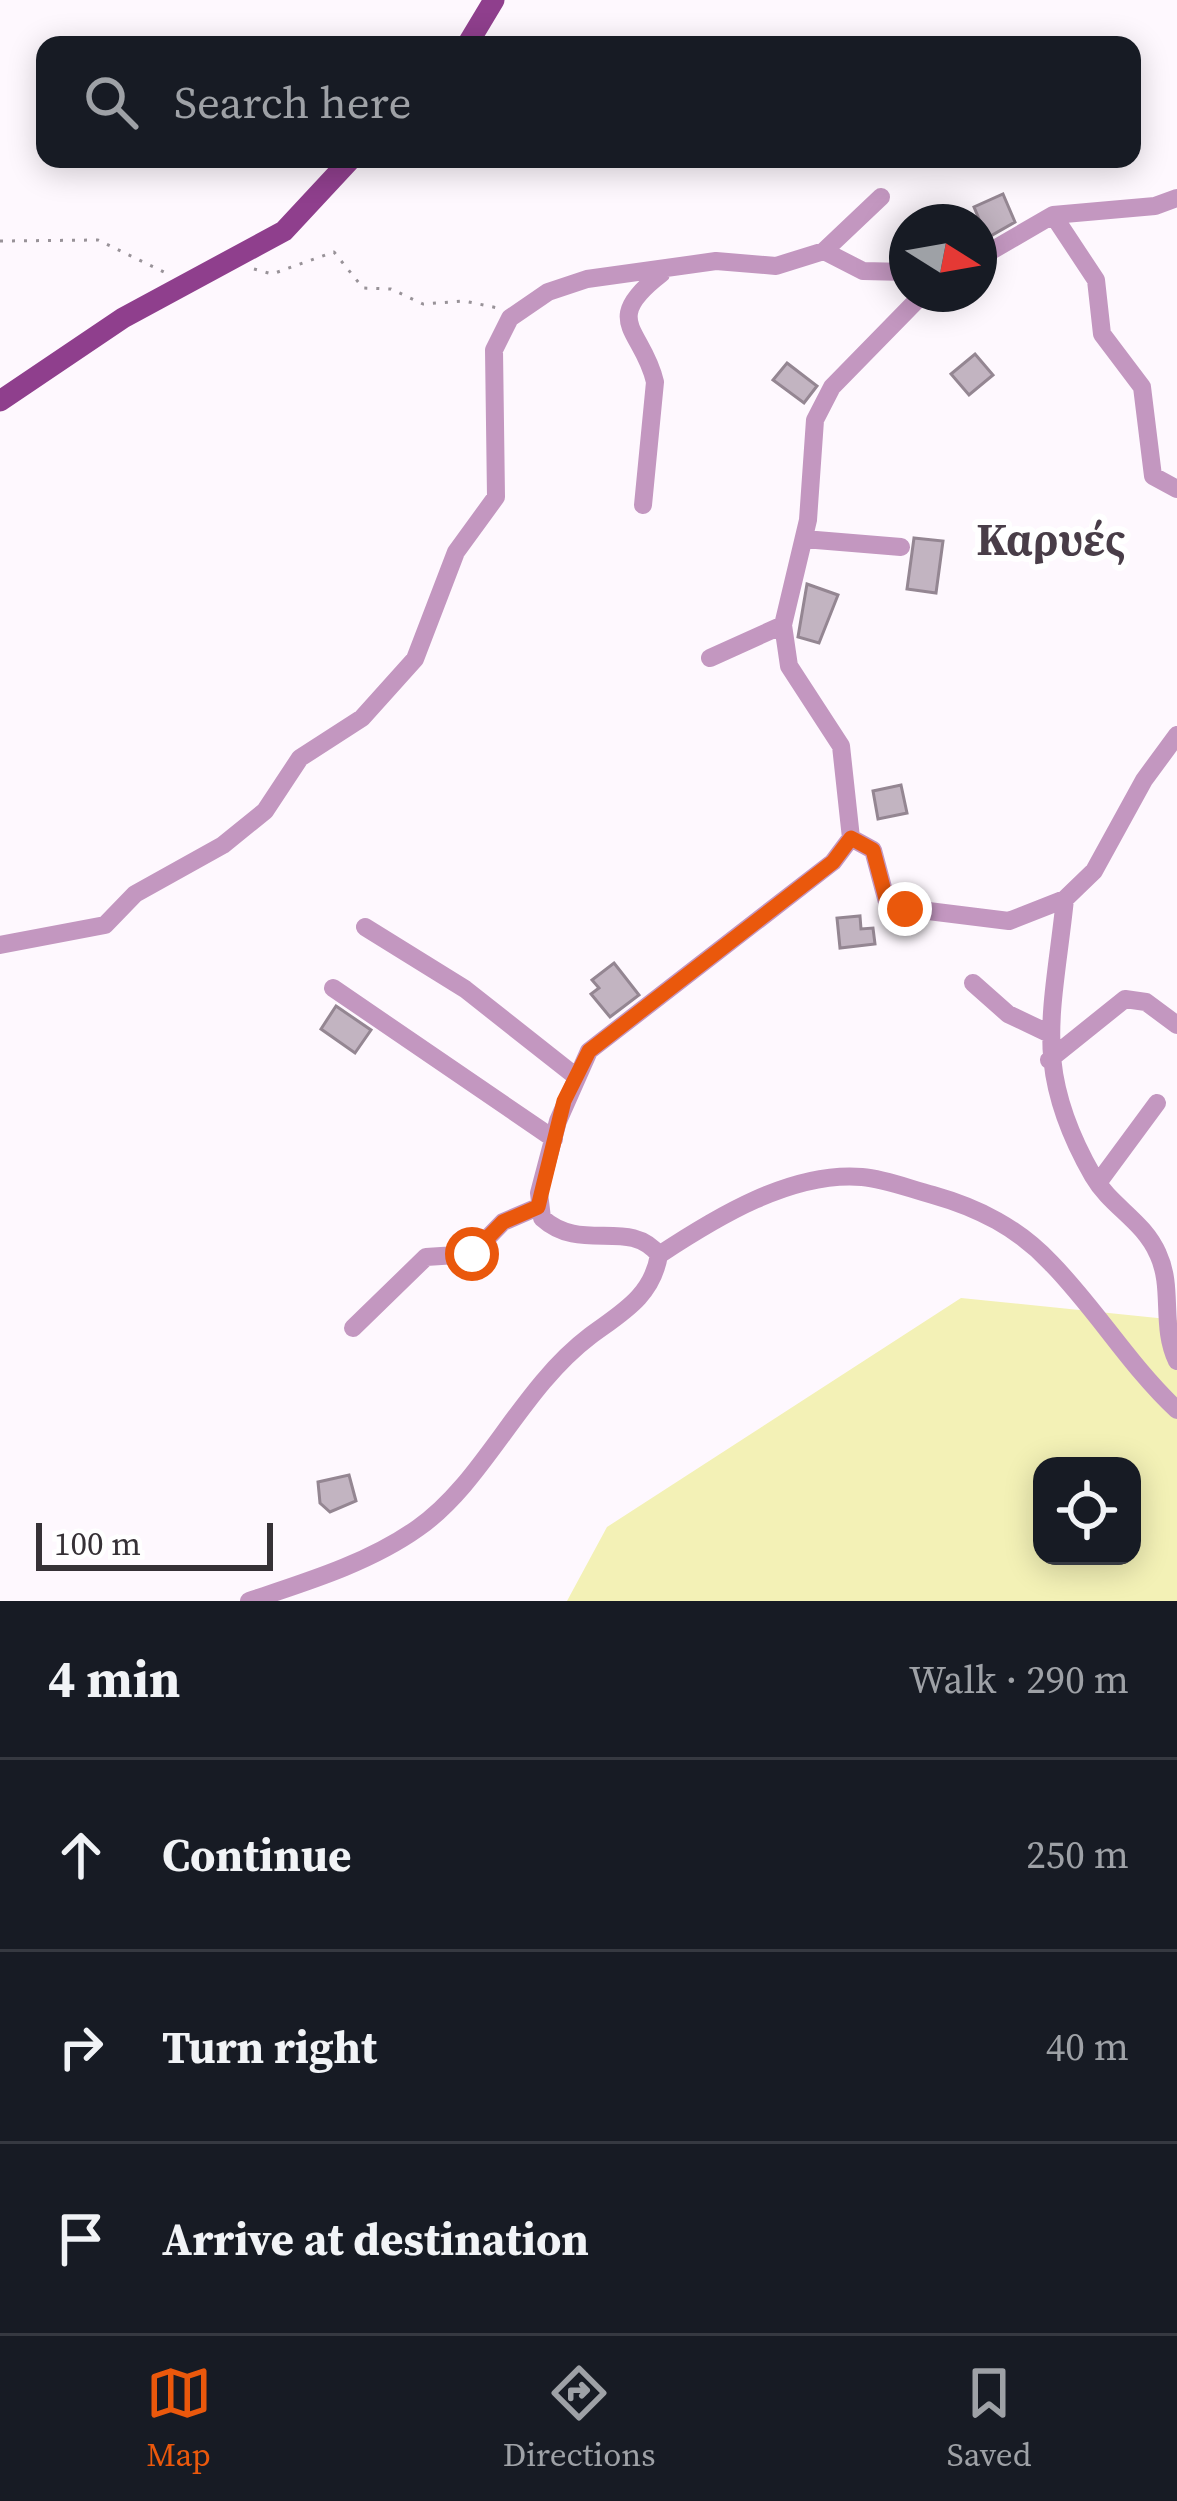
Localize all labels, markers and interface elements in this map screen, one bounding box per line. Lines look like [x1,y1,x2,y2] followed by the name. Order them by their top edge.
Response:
[36,36,1141,168] search box
[78,69,144,135] icon: search
[174,71,411,133] text: Search here
[889,204,997,312] north arrow
[976,508,1126,570] district label: Καρυές
[878,882,932,936] route end
[445,1227,499,1281] route start
[1033,1457,1141,1565] map controls
[1033,1457,1141,1565] button: locate
[36,1517,273,1570] scale bar
[54,1521,141,1566] text: 100 m
[48,1644,180,1714] text: 4 min
[909,1653,1129,1706] text: Walk · 290 m
[48,1822,114,1888] icon: ahead
[162,1824,351,1886] text: Continue
[1026,1828,1129,1881] text: 250 m
[48,2014,114,2080] icon: right
[162,2016,377,2078] text: Turn right
[1046,2020,1129,2073] text: 40 m
[48,2206,114,2272] icon: arrive
[162,2208,589,2270] text: Arrive at destination
[146,2360,212,2477] tab: Map
[503,2360,656,2477] tab: Directions
[947,2360,1031,2477] tab: Saved

